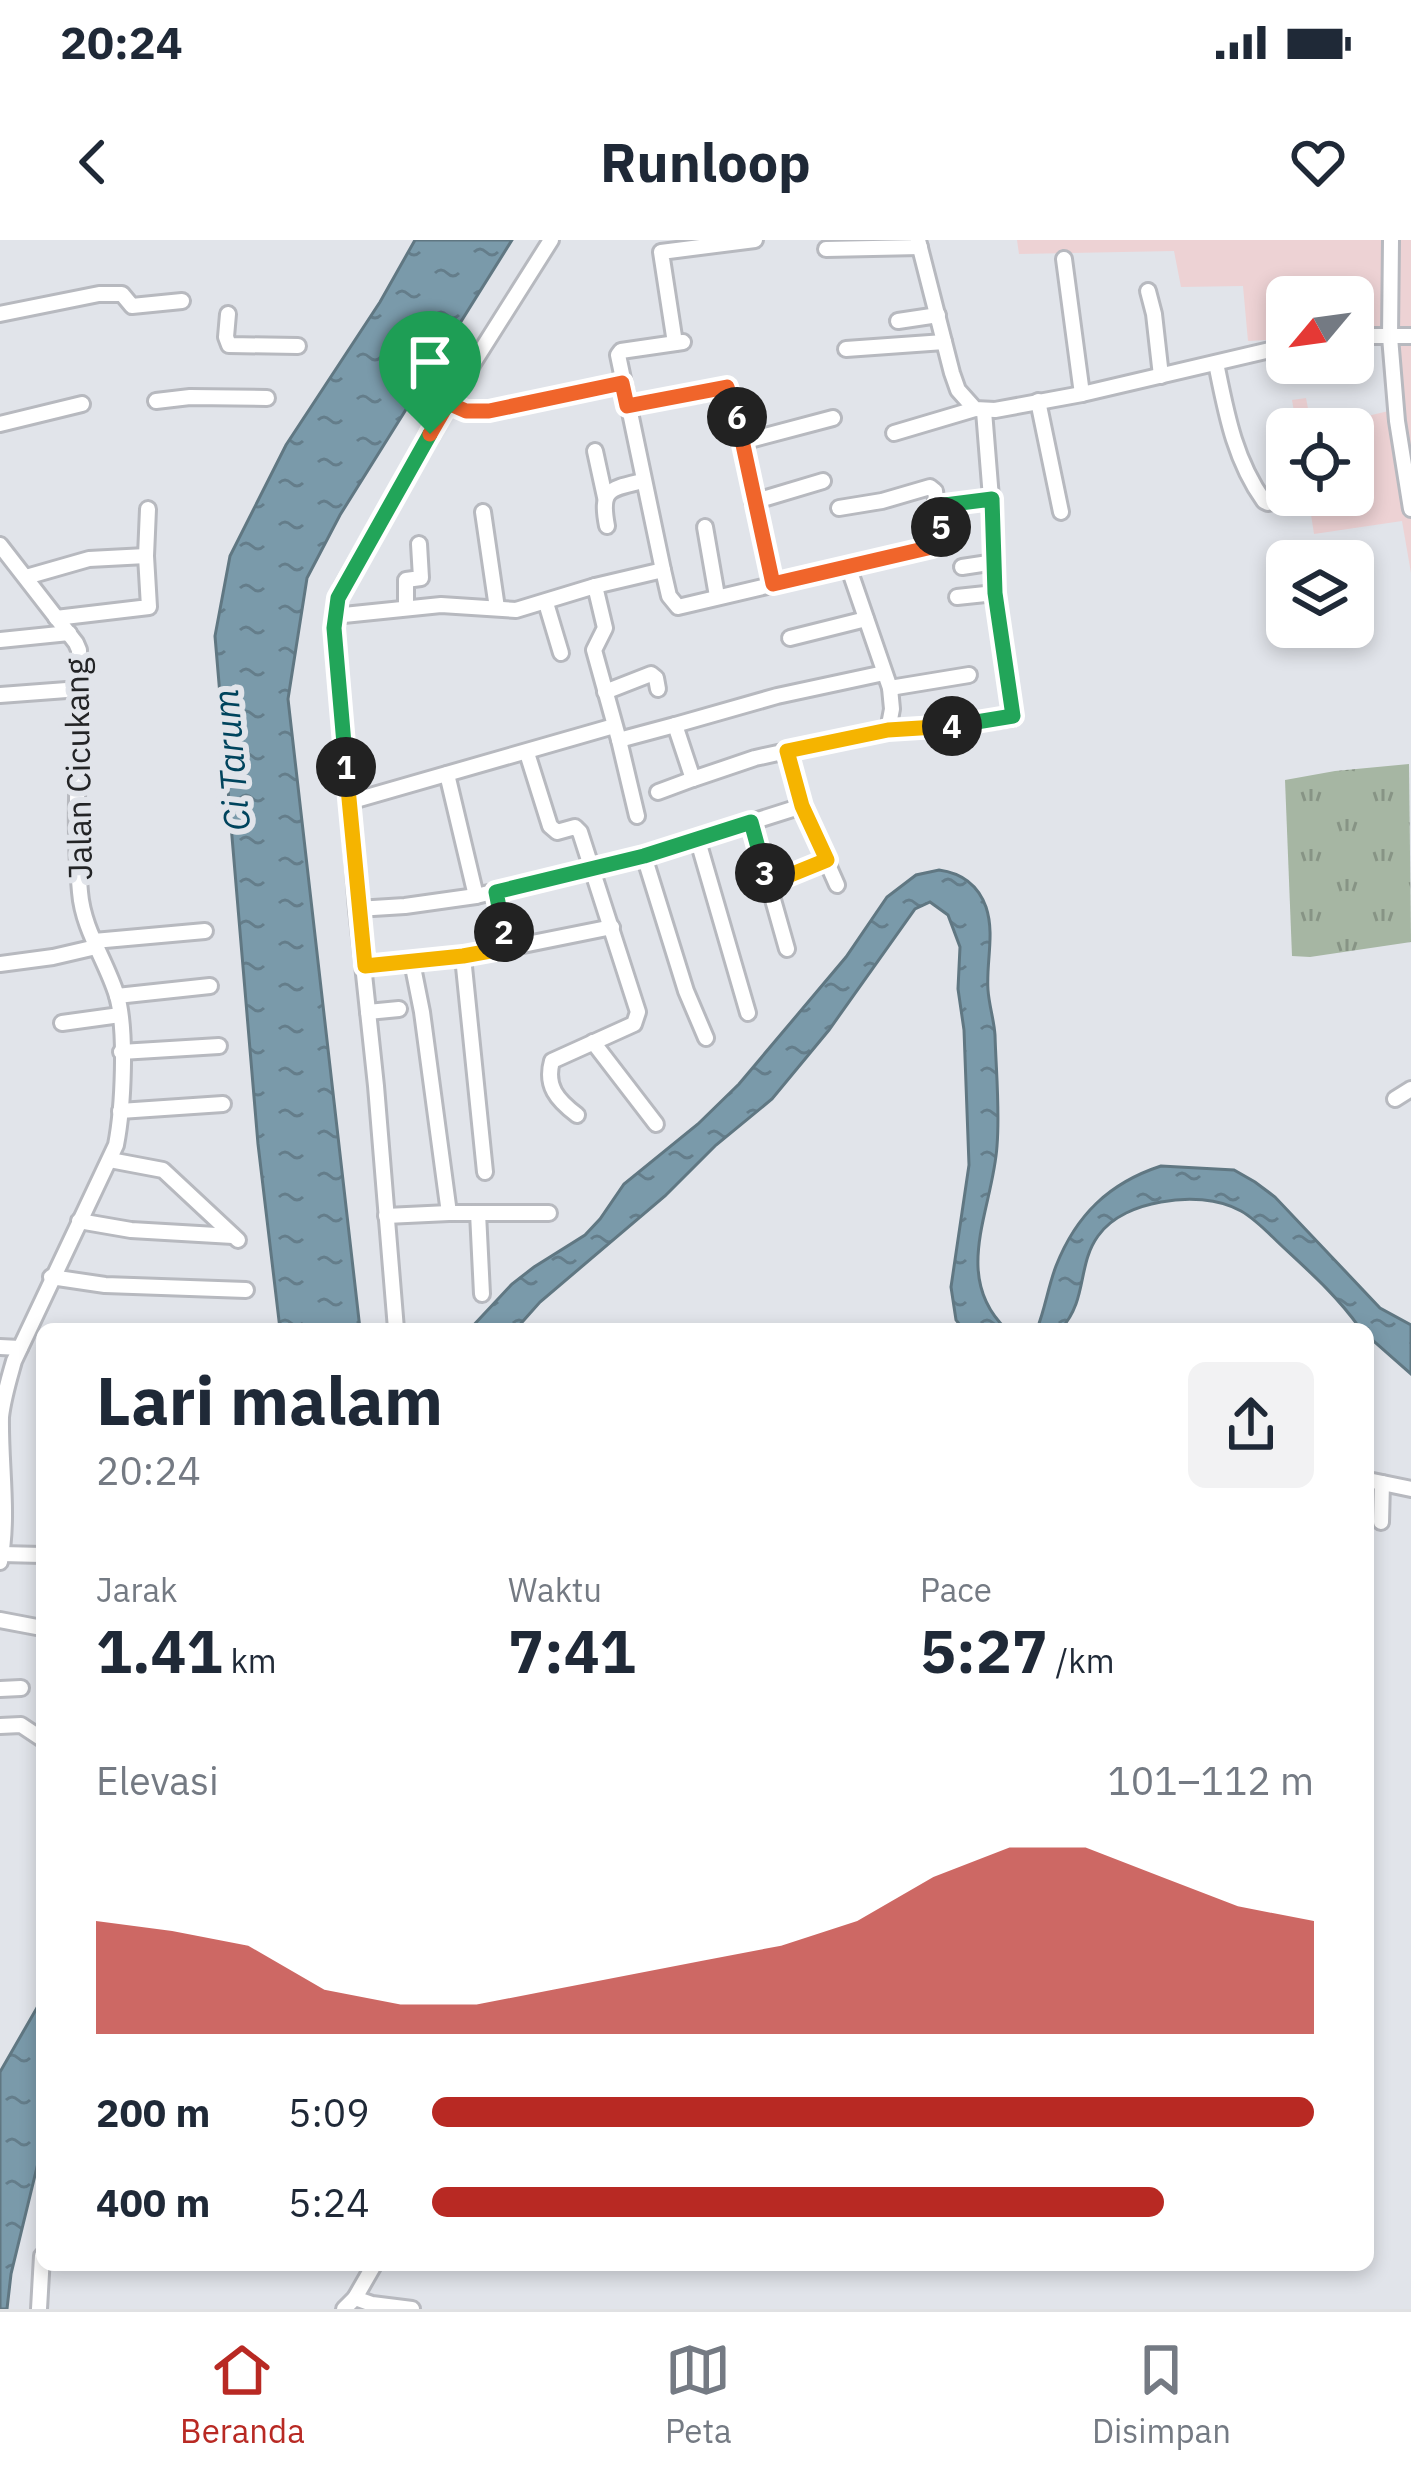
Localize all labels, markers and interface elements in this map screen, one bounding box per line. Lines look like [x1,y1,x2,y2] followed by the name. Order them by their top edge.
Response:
[60,13,183,71] text: 20:24
[600,127,811,197] text: Runloop
[60,129,126,195] icon: back
[1285,129,1351,195] icon: heart
[1266,276,1374,384] north arrow
[1266,276,1374,648] map controls
[379,311,481,434] pin
[397,329,463,395] icon: arrive
[707,387,767,447] pin: 6
[727,395,747,438] text: 6
[1266,408,1374,516] button: locate
[911,497,971,557] pin: 5
[931,505,951,548] text: 5
[1266,540,1374,648] button: layers
[54,657,101,881] street label: Jalan Cicukang
[201,687,260,833] water label: Ci Tarum
[922,696,982,756] pin: 4
[942,704,962,747] text: 4
[316,737,376,797] pin: 1
[336,745,356,788] text: 1
[735,843,795,903] pin: 3
[755,851,775,894] text: 3
[474,902,534,962] pin: 2
[494,910,514,953] text: 2
[96,1357,443,1443] text: Lari malam
[1188,1362,1314,1488] button: share
[96,1445,201,1496] text: 20:24
[96,1568,177,1611] text: Jarak
[508,1568,602,1611] text: Waktu
[920,1568,992,1611] text: Pace
[96,1611,223,1690] text: 1.41
[508,1611,636,1690] text: 7:41
[920,1611,1048,1690] text: 5:27
[223,1639,277,1682] text: km
[1048,1639,1114,1682] text: /km
[96,1755,219,1806] text: Elevasi
[1107,1755,1314,1806] text: 101–112 m
[96,2087,210,2138] text: 200 m
[288,2087,370,2138] text: 5:09
[96,2177,210,2228] text: 400 m
[288,2177,370,2228] text: 5:24
[180,2337,305,2452] tab: Beranda
[665,2337,732,2452] tab: Peta
[1092,2337,1231,2452] tab: Disimpan

